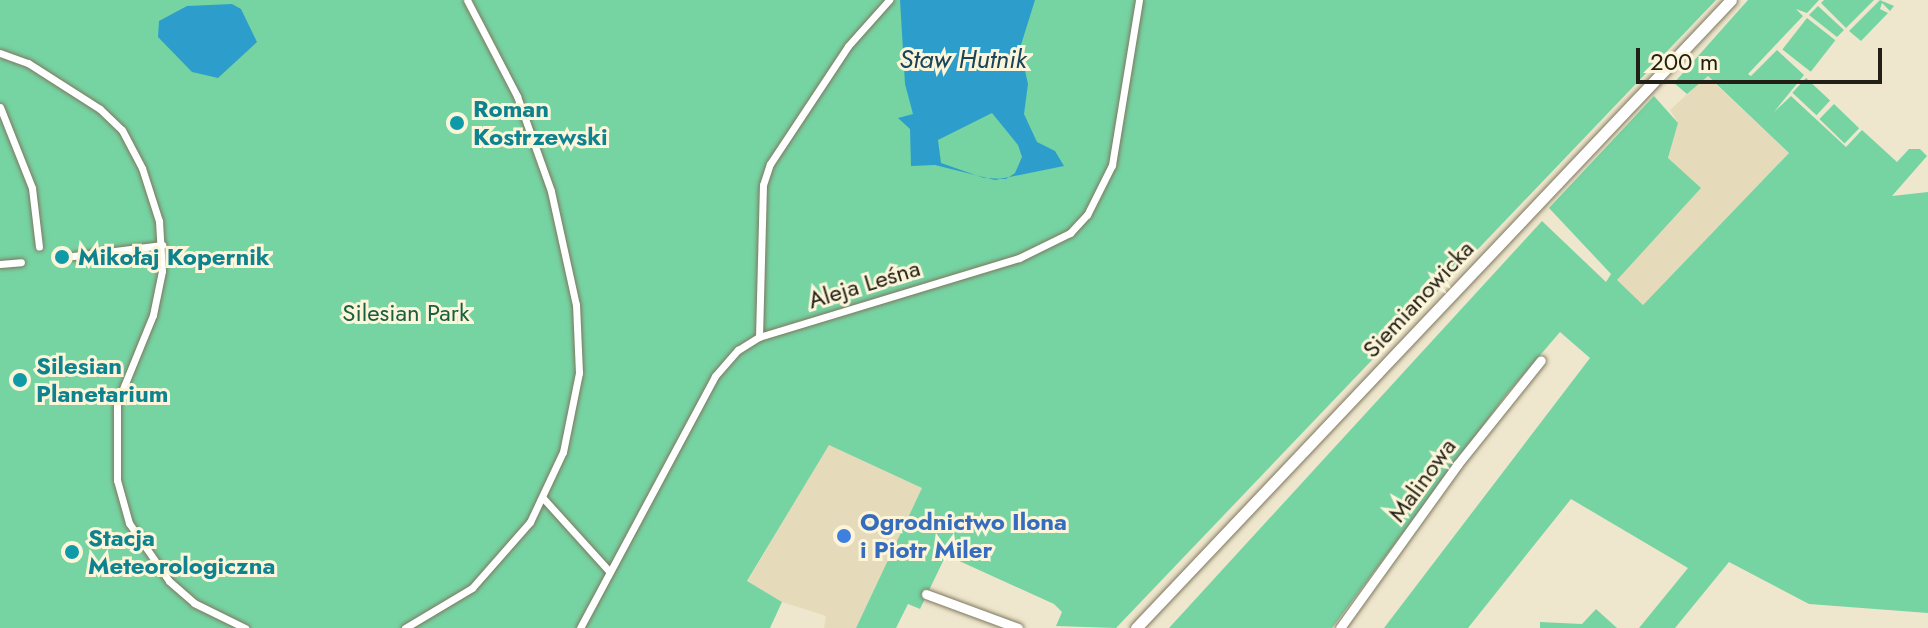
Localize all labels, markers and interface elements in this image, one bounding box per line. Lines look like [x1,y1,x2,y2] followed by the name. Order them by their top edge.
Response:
[1640,32,1886,82] scale bar
[899,44,1027,76] water label: Staw Hutnik
[1650,44,1718,79] text: 200 m
[473,95,608,151] place label: Roman Kostrzewski
[448,114,466,132] marker: Roman Kostrzewski
[1356,234,1480,364] street label: Siemianowicka
[78,243,270,271] place label: Mikołaj Kopernik
[53,248,71,266] marker: Mikołaj Kopernik
[805,253,923,315] street label: Aleja Leśna
[342,299,470,327] park label: Silesian Park
[36,352,168,408] place label: Silesian Planetarium
[11,371,29,389] marker: Silesian Planetarium
[1382,433,1462,527] street label: Malinowa
[860,508,1067,564] place label: Ogrodnictwo Ilona i Piotr Miler
[88,524,275,580] place label: Stacja Meteorologiczna
[835,527,853,545] marker: Ogrodnictwo Ilona i Piotr Miler
[63,543,81,561] marker: Stacja Meteorologiczna

